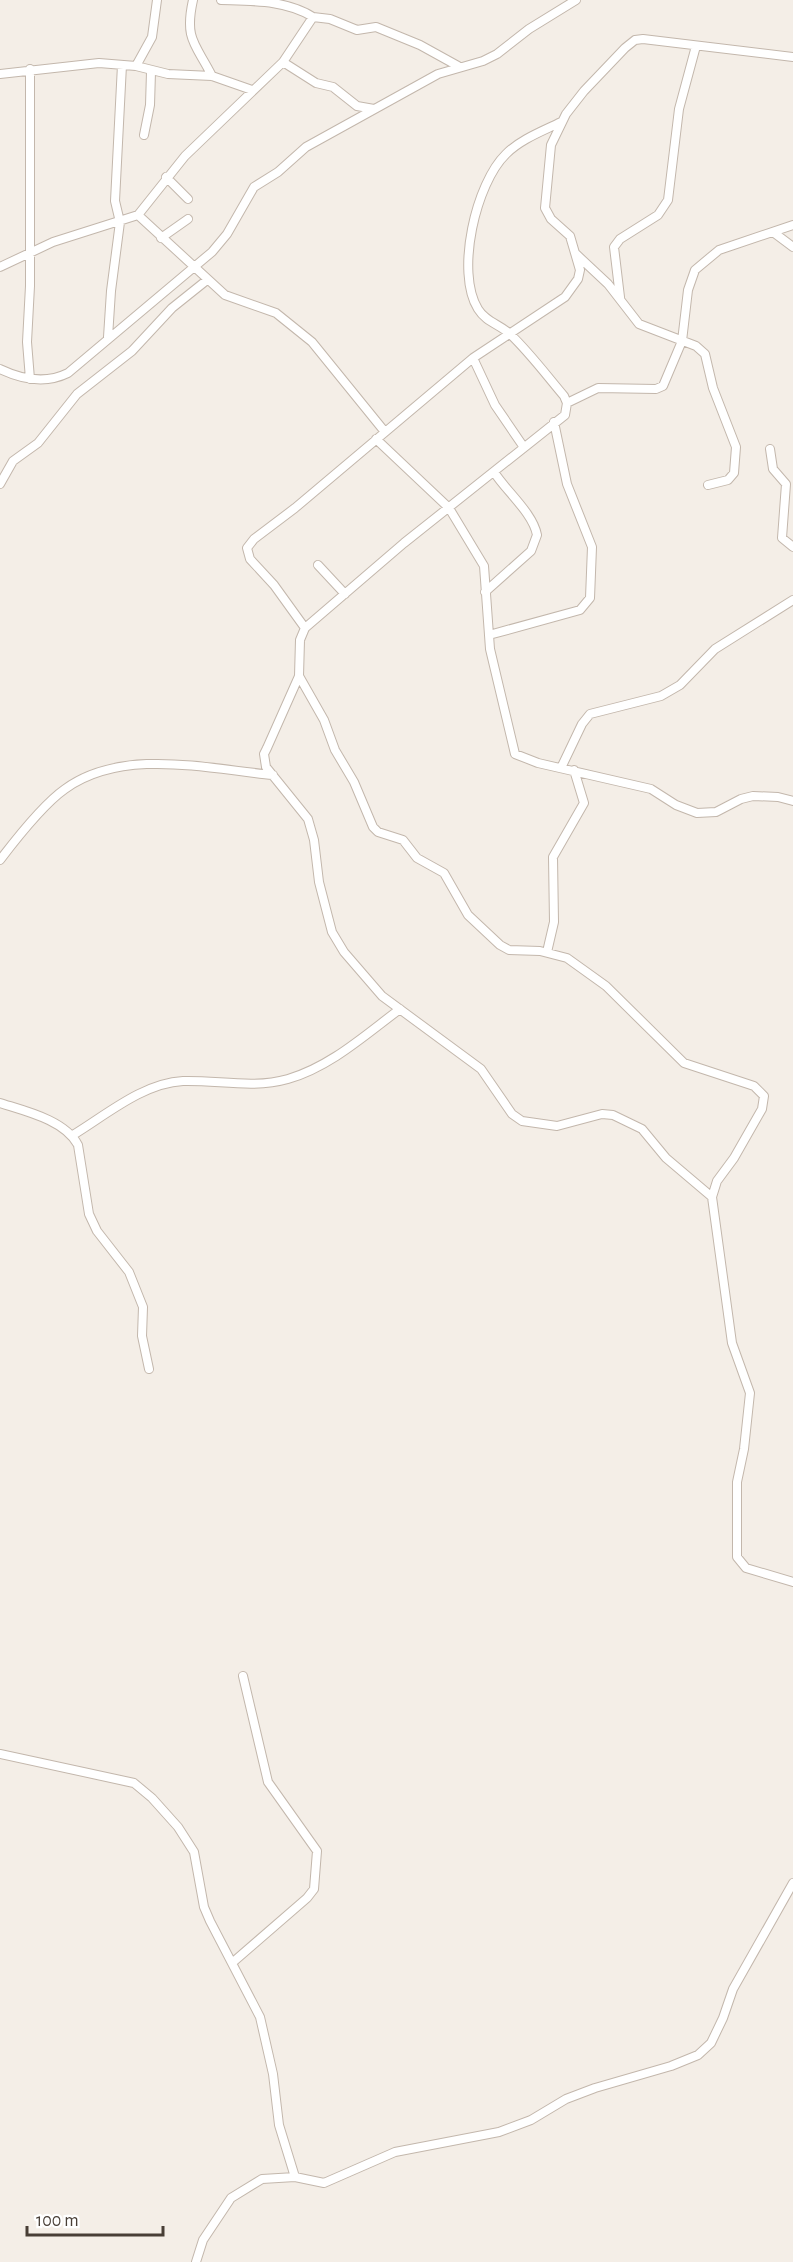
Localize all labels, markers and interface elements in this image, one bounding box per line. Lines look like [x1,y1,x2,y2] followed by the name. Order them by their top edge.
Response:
[27,2199,164,2237] scale bar
[36,2212,79,2230] text: 100 m

